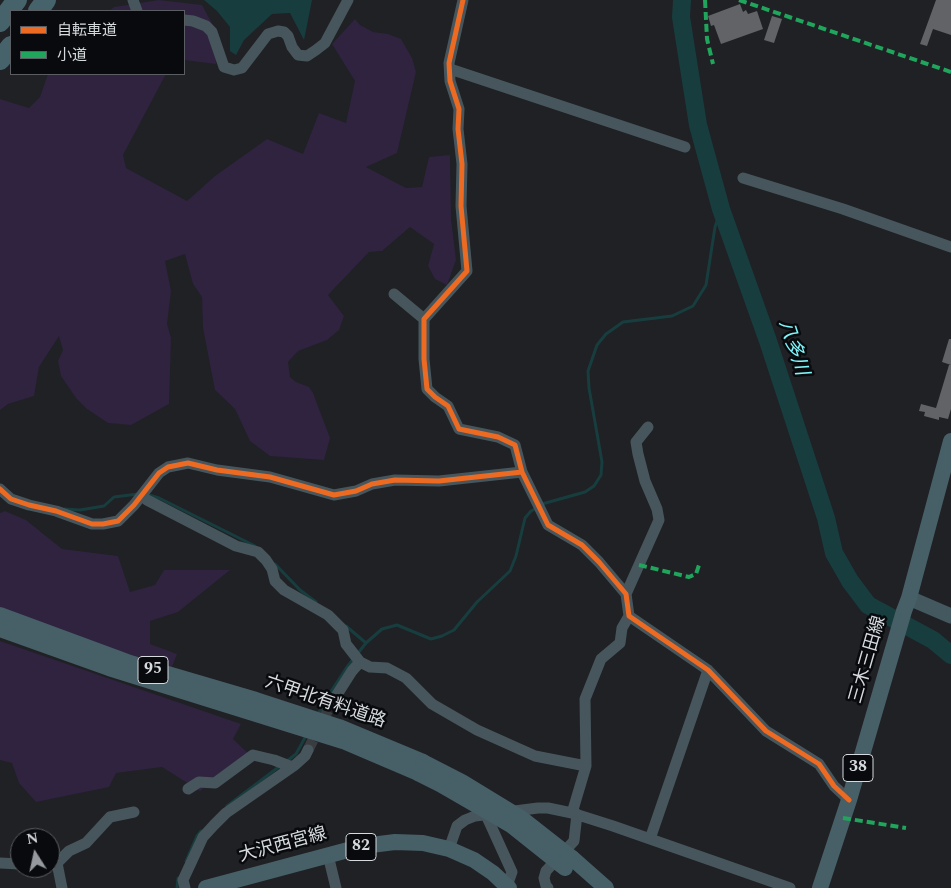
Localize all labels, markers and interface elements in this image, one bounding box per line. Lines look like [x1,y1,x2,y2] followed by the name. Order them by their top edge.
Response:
[10,10,185,75] legend
[57,19,117,42] text: 自転車道
[57,44,87,67] text: 小道
[772,317,812,379] water label: 八多川
[846,614,892,706] street label: 三木三田線
[138,656,168,684] road number: 95
[262,672,388,734] street label: 六甲北有料道路
[843,754,873,781] road number: 38
[237,824,329,868] street label: 大沢西宮線
[25,827,40,850] text: N
[10,828,60,878] north arrow
[346,834,376,860] road number: 82

